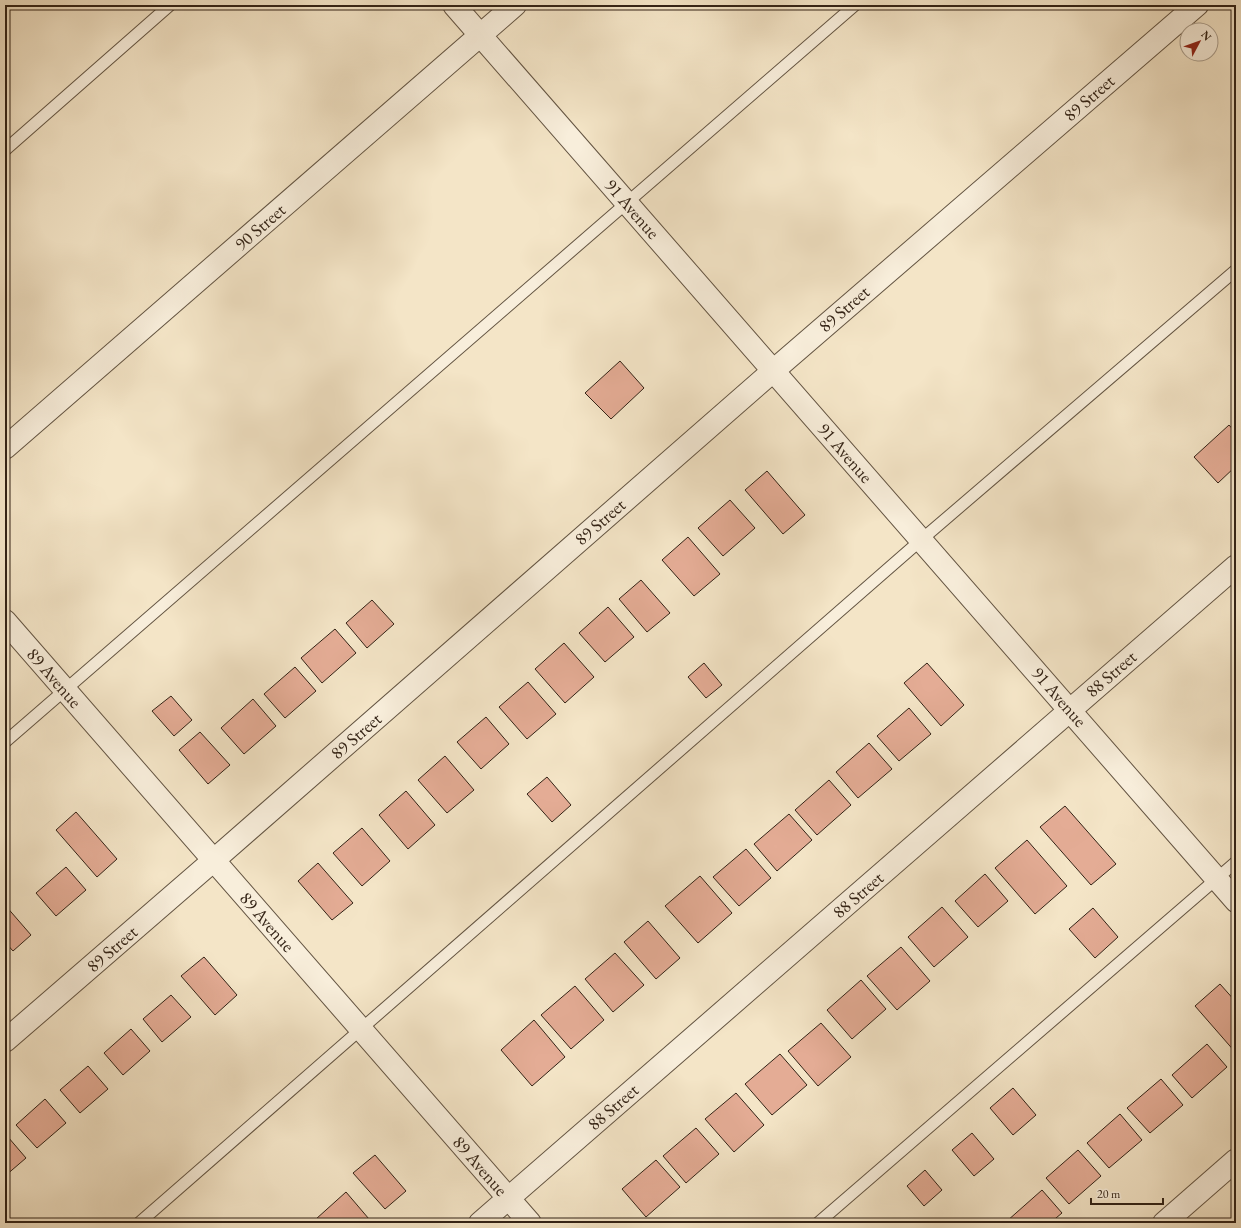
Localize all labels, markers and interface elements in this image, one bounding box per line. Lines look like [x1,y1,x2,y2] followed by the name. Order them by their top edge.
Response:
[1179,22,1219,62] north arrow
[1198,27,1215,43] text: N
[1058,69,1119,126] street label: 89 Street
[600,174,665,244] street label: 91 Avenue
[229,198,290,255] street label: 90 Street
[813,280,874,337] street label: 89 Street
[813,418,878,488] street label: 91 Avenue
[569,493,630,550] street label: 89 Street
[22,643,87,713] street label: 89 Avenue
[1080,645,1141,702] street label: 88 Street
[1027,662,1092,732] street label: 91 Avenue
[325,707,386,764] street label: 89 Street
[827,866,888,923] street label: 88 Street
[235,887,300,957] street label: 89 Avenue
[81,920,142,977] street label: 89 Street
[582,1078,643,1135] street label: 88 Street
[448,1131,513,1201] street label: 89 Avenue
[1091,1180,1163,1206] scale bar
[1097,1186,1121,1202] text: 20 m

